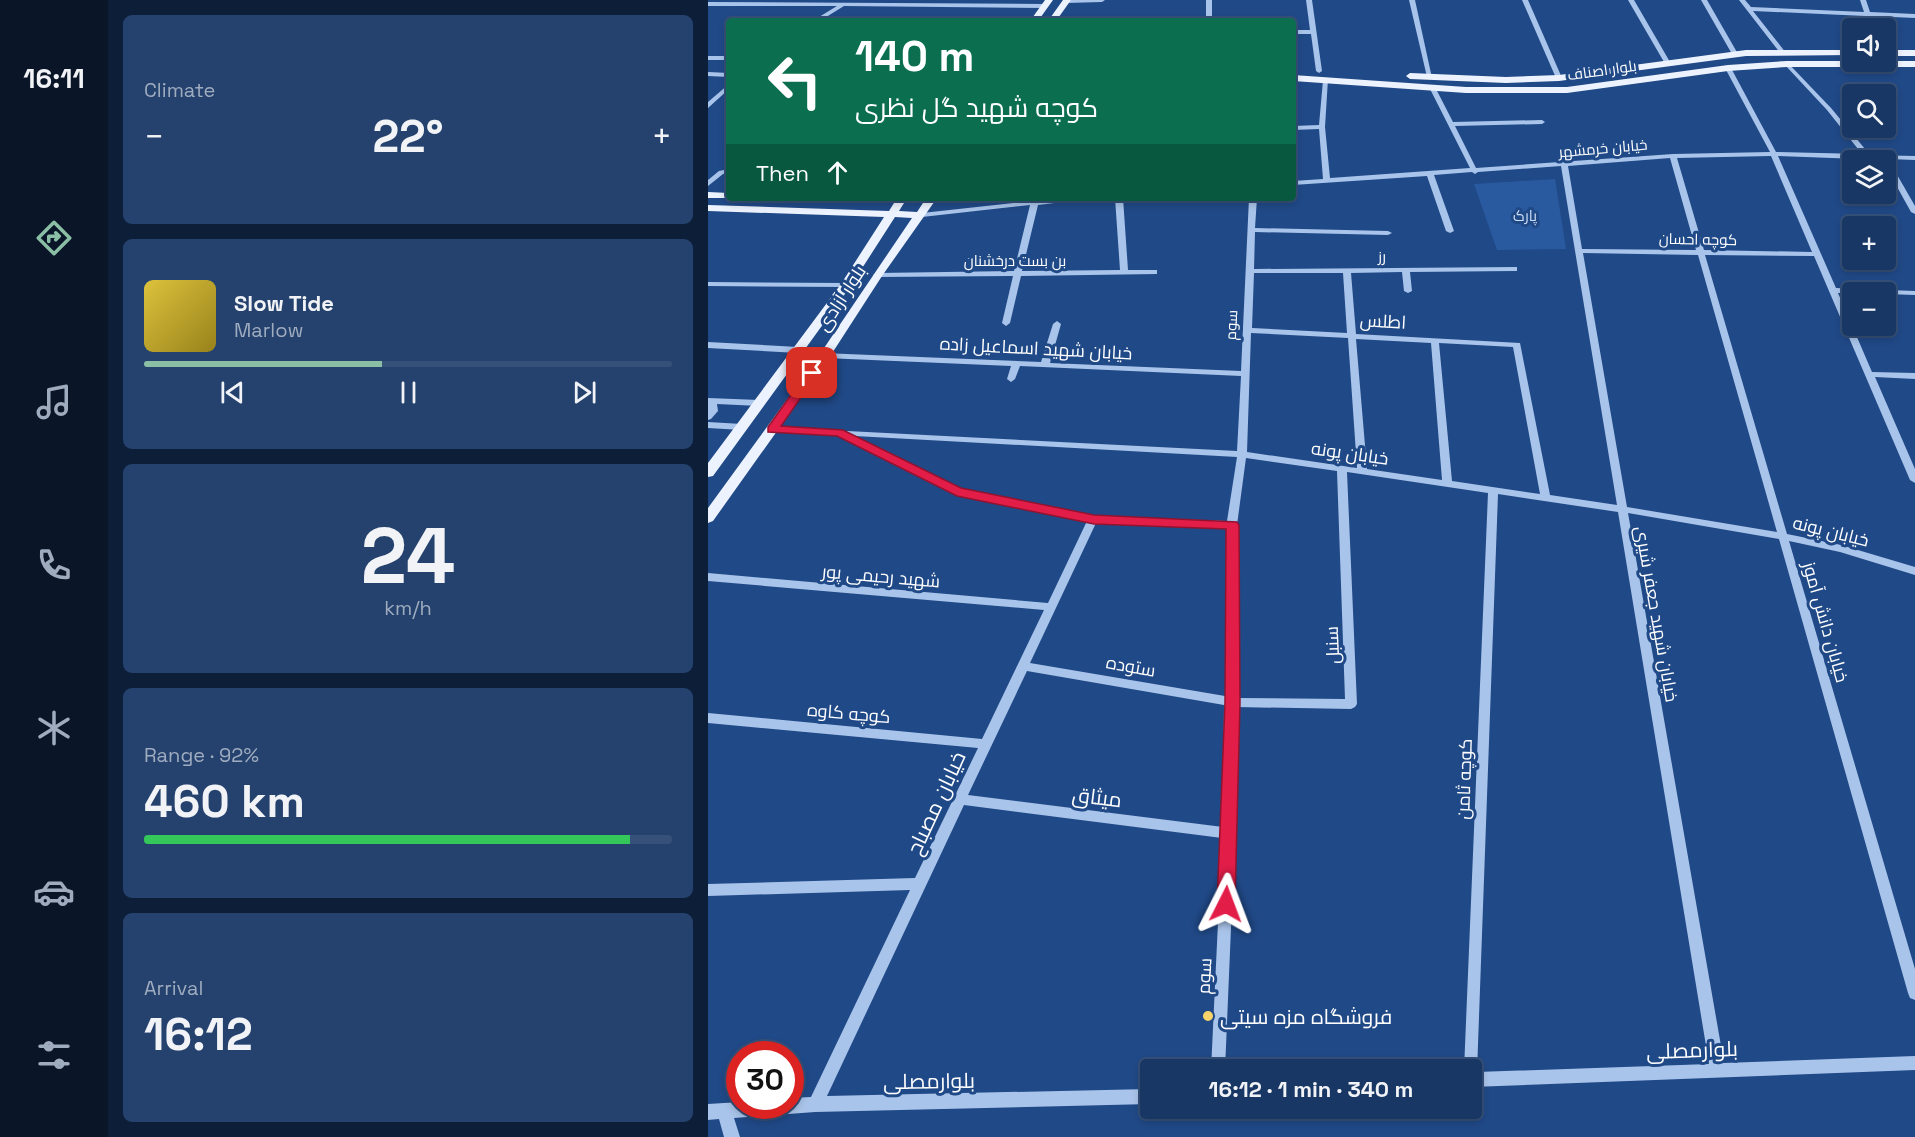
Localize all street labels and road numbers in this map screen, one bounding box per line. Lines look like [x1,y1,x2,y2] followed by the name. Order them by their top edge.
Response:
[1566,56,1638,84] street label: بلوار اصناف
[1557,135,1648,162] street label: خیابان خرمشهر
[1659,229,1737,250] street label: کوچه احسان
[1377,247,1386,266] street label: رز
[964,251,1066,271] street label: بن بست درخشنان
[811,261,871,335] street label: بلوار آزادی
[1359,308,1407,334] street label: اطلس
[1221,309,1242,341] street label: سوم
[939,331,1133,365] street label: خیابان شهید اسماعیل زاده
[1310,436,1390,471] street label: خیابان پونه
[1790,510,1872,553] street label: خیابان پونه
[1630,524,1684,704] street label: خیابان شهید جعفر شیری
[1798,558,1854,685] street label: خیابان دانش آموز
[820,559,941,594] street label: شهید رحیمی پور
[1320,626,1344,664] street label: سنبل
[1104,650,1158,682] street label: ستوده
[806,698,892,729] street label: کوچه کاوه
[1451,738,1478,820] street label: کوچه ثامن
[900,747,973,859] street label: خیابان مصباح
[1070,781,1124,813] street label: میثاق
[1192,957,1217,995] street label: سوم
[1646,1035,1738,1065] street label: بلوارمصلی
[883,1067,975,1095] street label: بلوارمصلی

